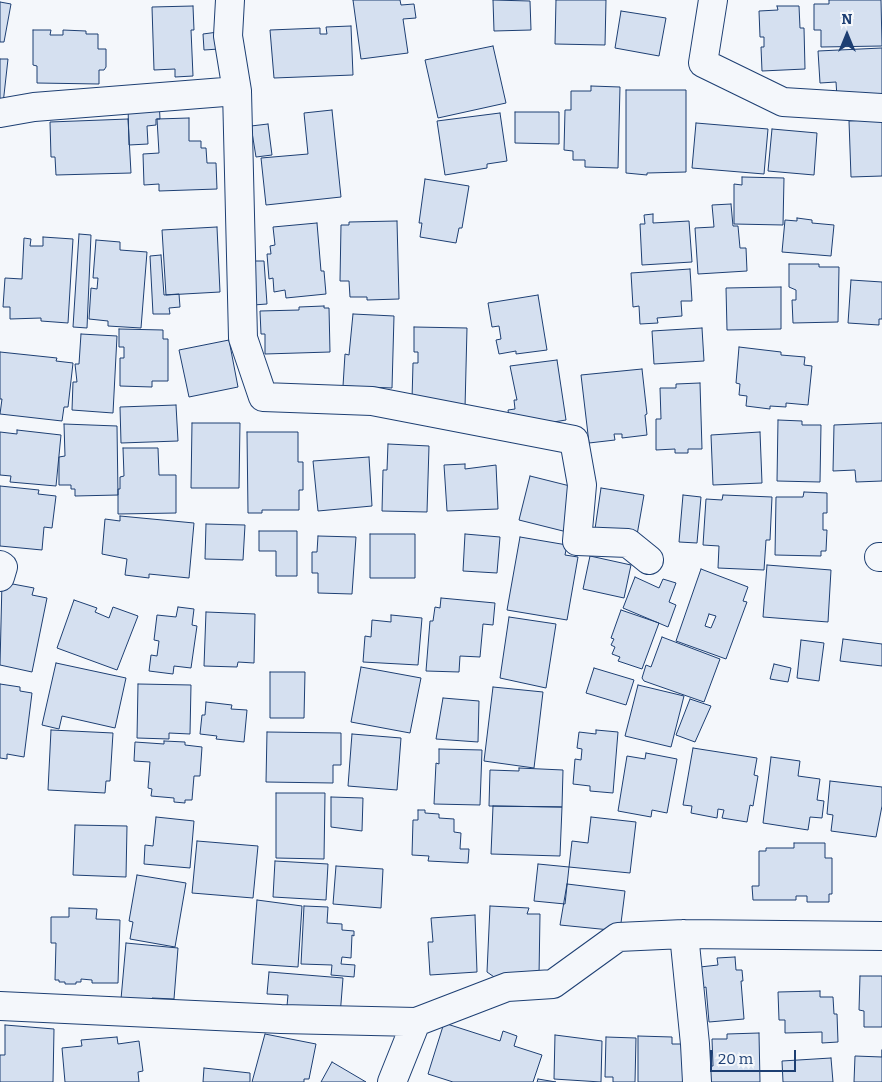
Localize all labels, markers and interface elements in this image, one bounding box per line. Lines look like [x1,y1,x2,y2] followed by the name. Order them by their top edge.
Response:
[822,10,872,60] north arrow
[842,11,852,28] text: N
[712,1040,798,1072] scale bar
[718,1050,753,1068] text: 20 m

